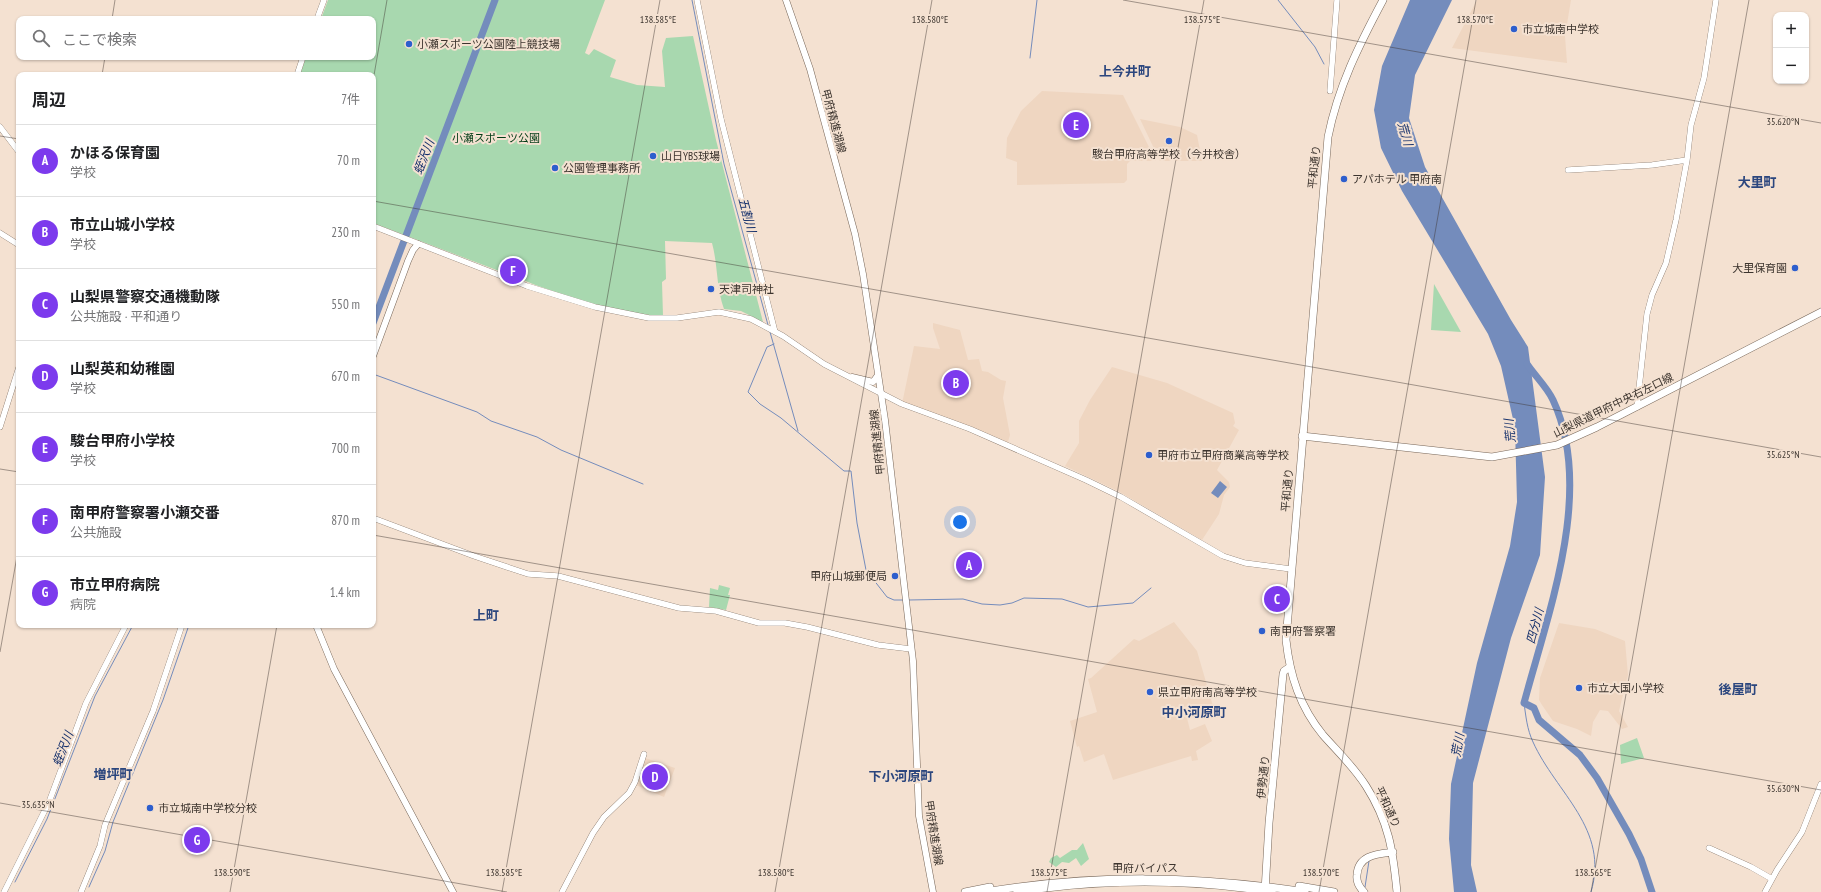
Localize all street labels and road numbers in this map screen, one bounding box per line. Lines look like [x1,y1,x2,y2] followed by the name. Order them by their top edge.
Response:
[819,87,849,155] street label: 甲府精進湖線
[1305,144,1323,190] street label: 平和通り
[1551,370,1675,440] street label: 山梨県道甲府中央右左口線
[867,408,887,476] street label: 甲府精進湖線
[1278,467,1296,513] street label: 平和通り
[1254,754,1272,800] street label: 伊勢通り
[1372,784,1404,830] street label: 平和通り
[922,799,946,867] street label: 甲府精進湖線
[1112,861,1178,875] street label: 甲府バイパス

